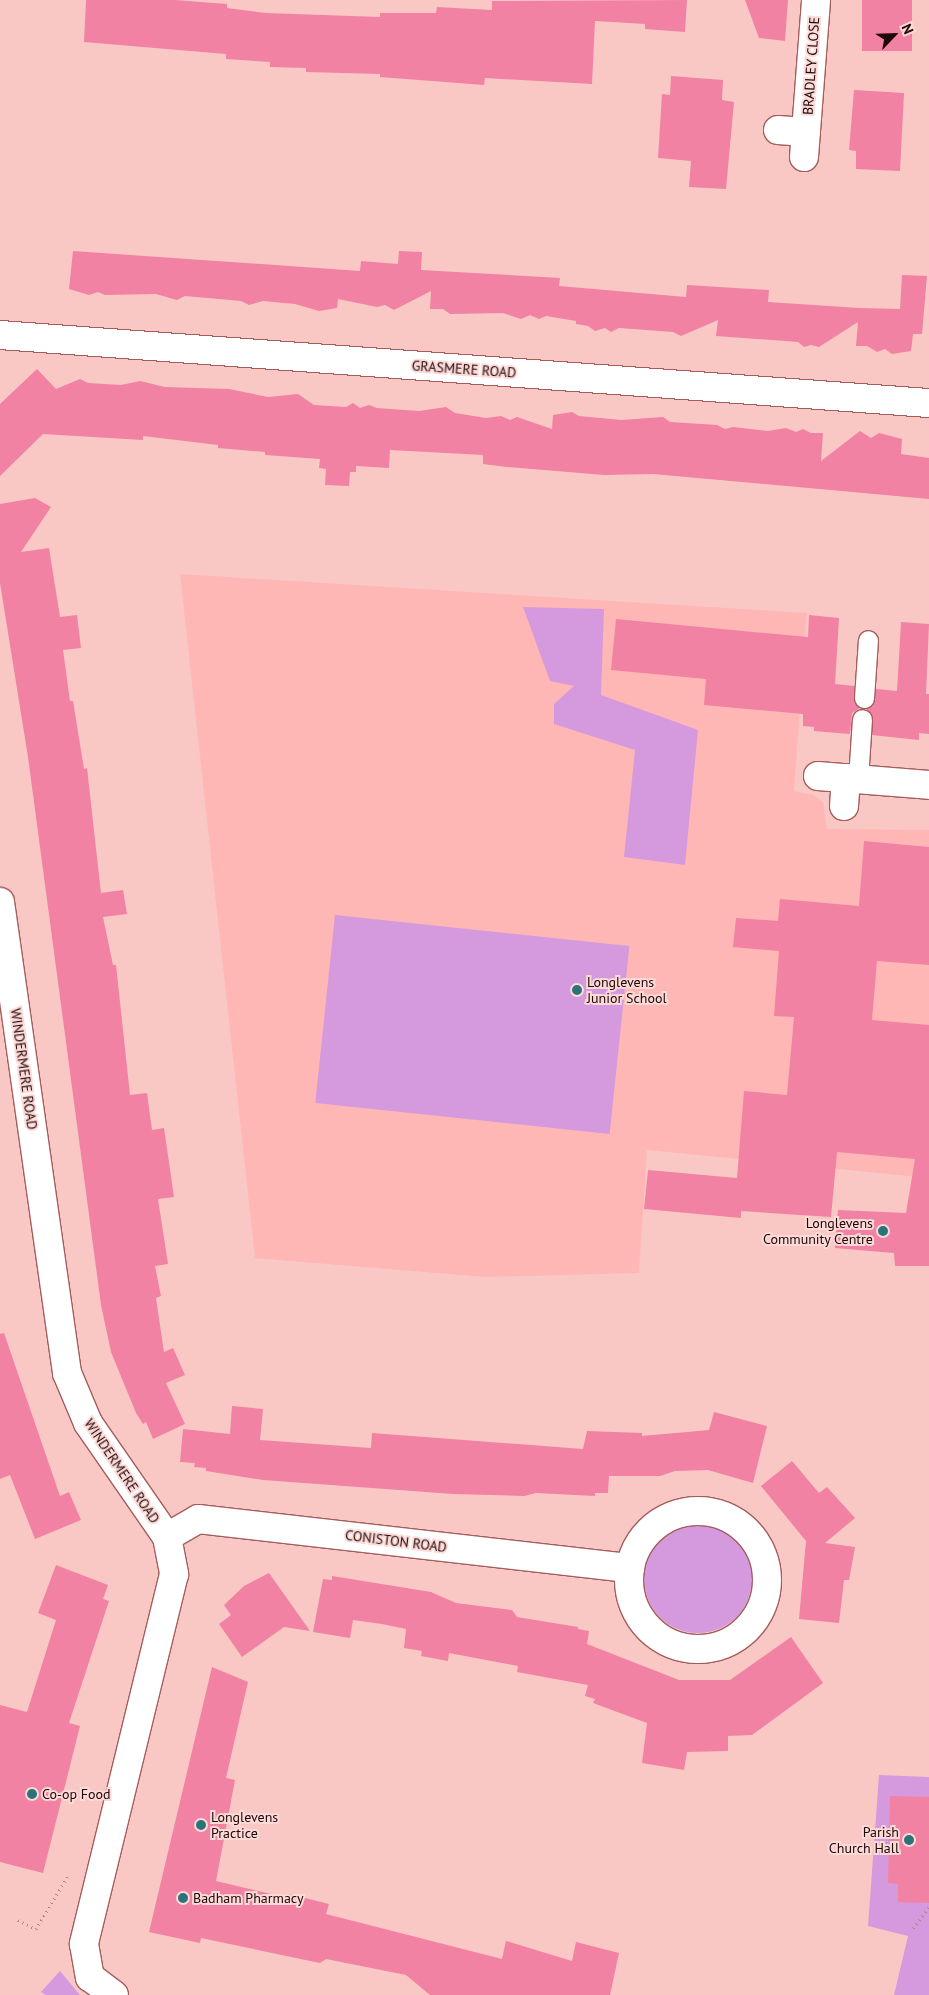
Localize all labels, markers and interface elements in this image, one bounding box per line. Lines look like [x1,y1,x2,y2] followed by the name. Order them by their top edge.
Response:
[869,10,919,60] north arrow
[799,16,823,116] street label: BRADLEY CLOSE
[898,21,918,37] text: N
[411,357,517,381] street label: GRASMERE ROAD
[587,974,667,1006] place label: Longlevens Junior School
[571,984,583,996] marker: Longlevens Junior School
[7,1007,41,1131] street label: WINDERMERE ROAD
[762,1215,873,1248] place label: Longlevens Community Centre
[877,1225,889,1237] marker: Longlevens Community Centre
[81,1416,163,1526] street label: WINDERMERE ROAD
[344,1526,448,1556] street label: CONISTON ROAD
[42,1786,111,1802] place label: Co-op Food
[26,1788,38,1800] marker: Co-op Food
[211,1809,278,1841] place label: Longlevens Practice
[195,1819,207,1831] marker: Longlevens Practice
[829,1824,899,1856] place label: Parish Church Hall
[903,1834,915,1846] marker: Parish Church Hall
[193,1890,304,1906] place label: Badham Pharmacy
[177,1892,189,1904] marker: Badham Pharmacy

